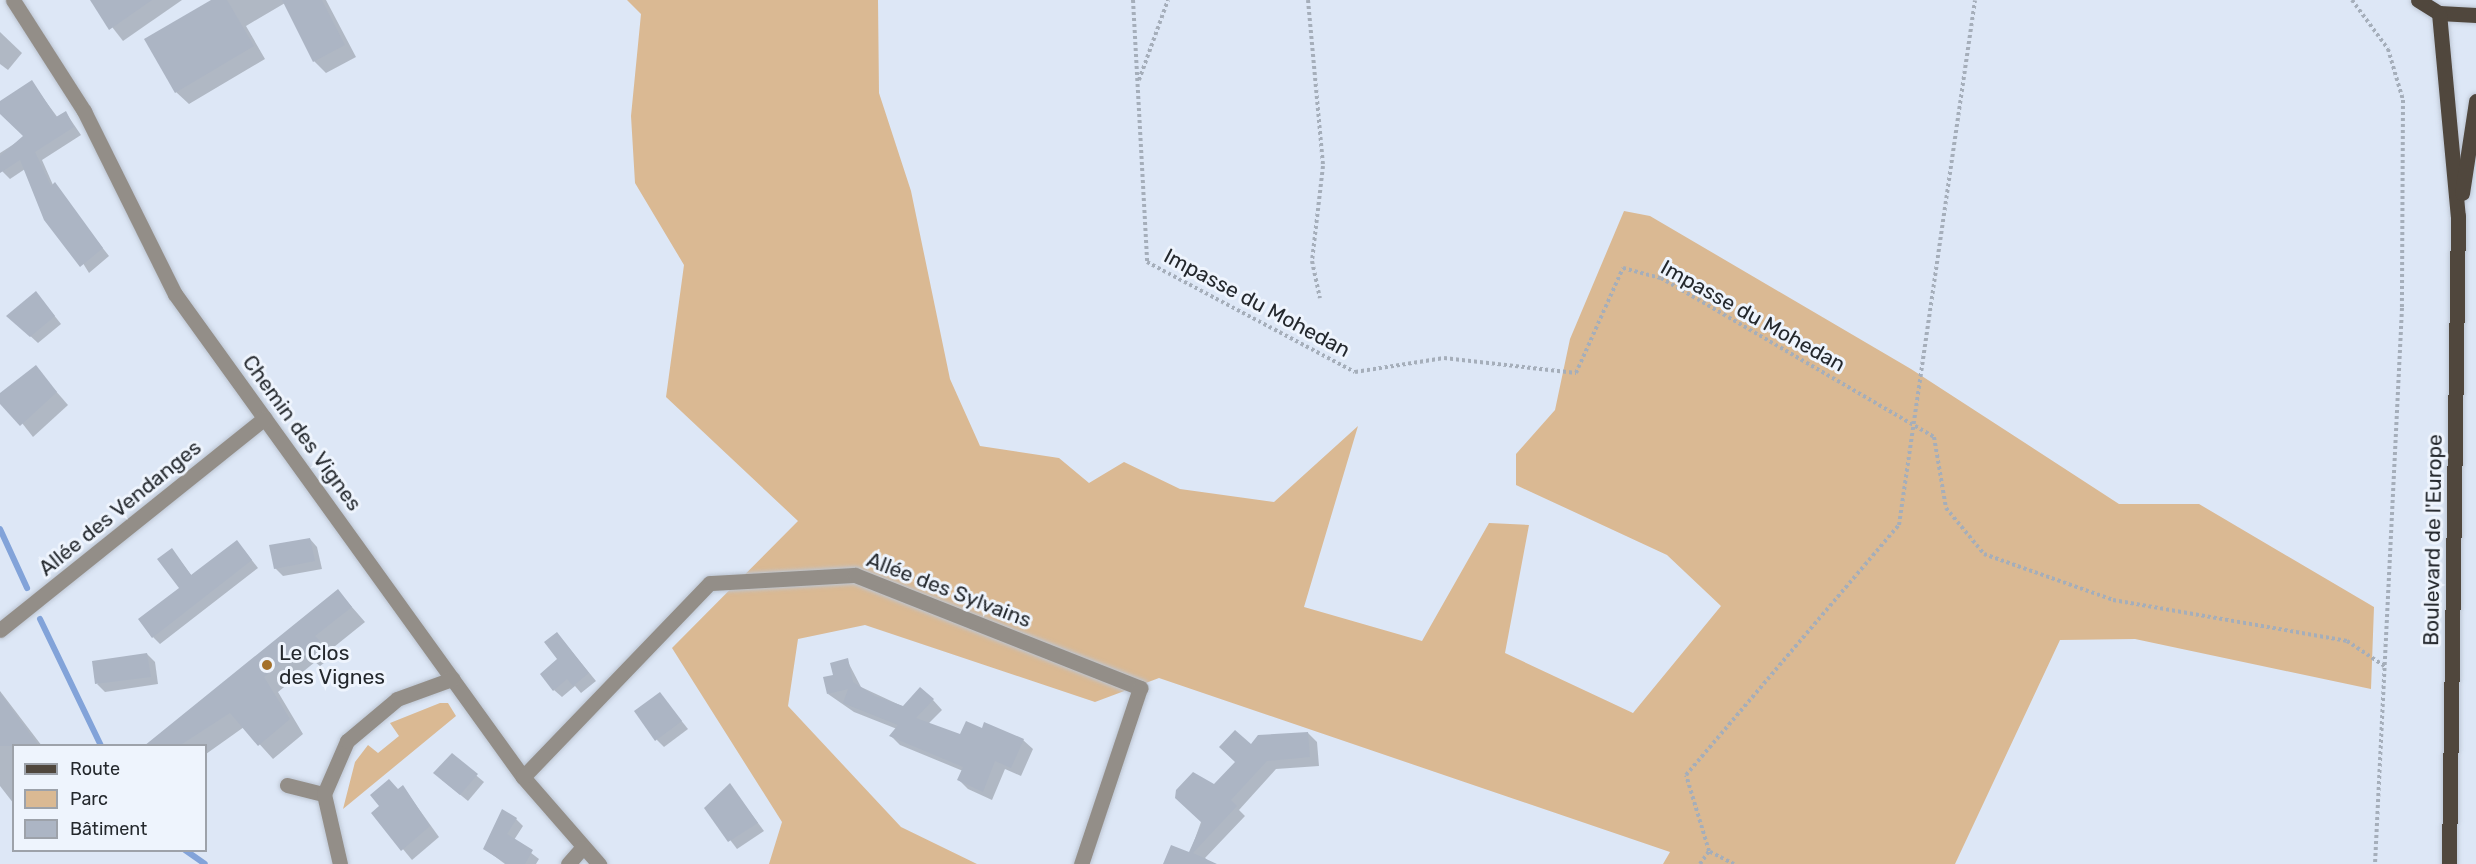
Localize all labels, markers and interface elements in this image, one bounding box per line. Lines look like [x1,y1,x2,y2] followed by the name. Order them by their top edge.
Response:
[1160,243,1354,363] street label: Impasse du Mohedan
[1656,255,1850,377] street label: Impasse du Mohedan
[237,350,367,516] street label: Chemin des Vignes
[2419,434,2447,646] street label: Boulevard de l'Europe
[34,435,206,581] street label: Allée des Vendanges
[863,547,1035,633] street label: Allée des Sylvains
[279,640,386,690] place label: Le Clos des Vignes
[260,658,274,672] marker: Le Clos des Vignes
[12,744,207,852] legend
[70,758,120,780] text: Route
[70,788,108,810] text: Parc
[70,818,147,840] text: Bâtiment

